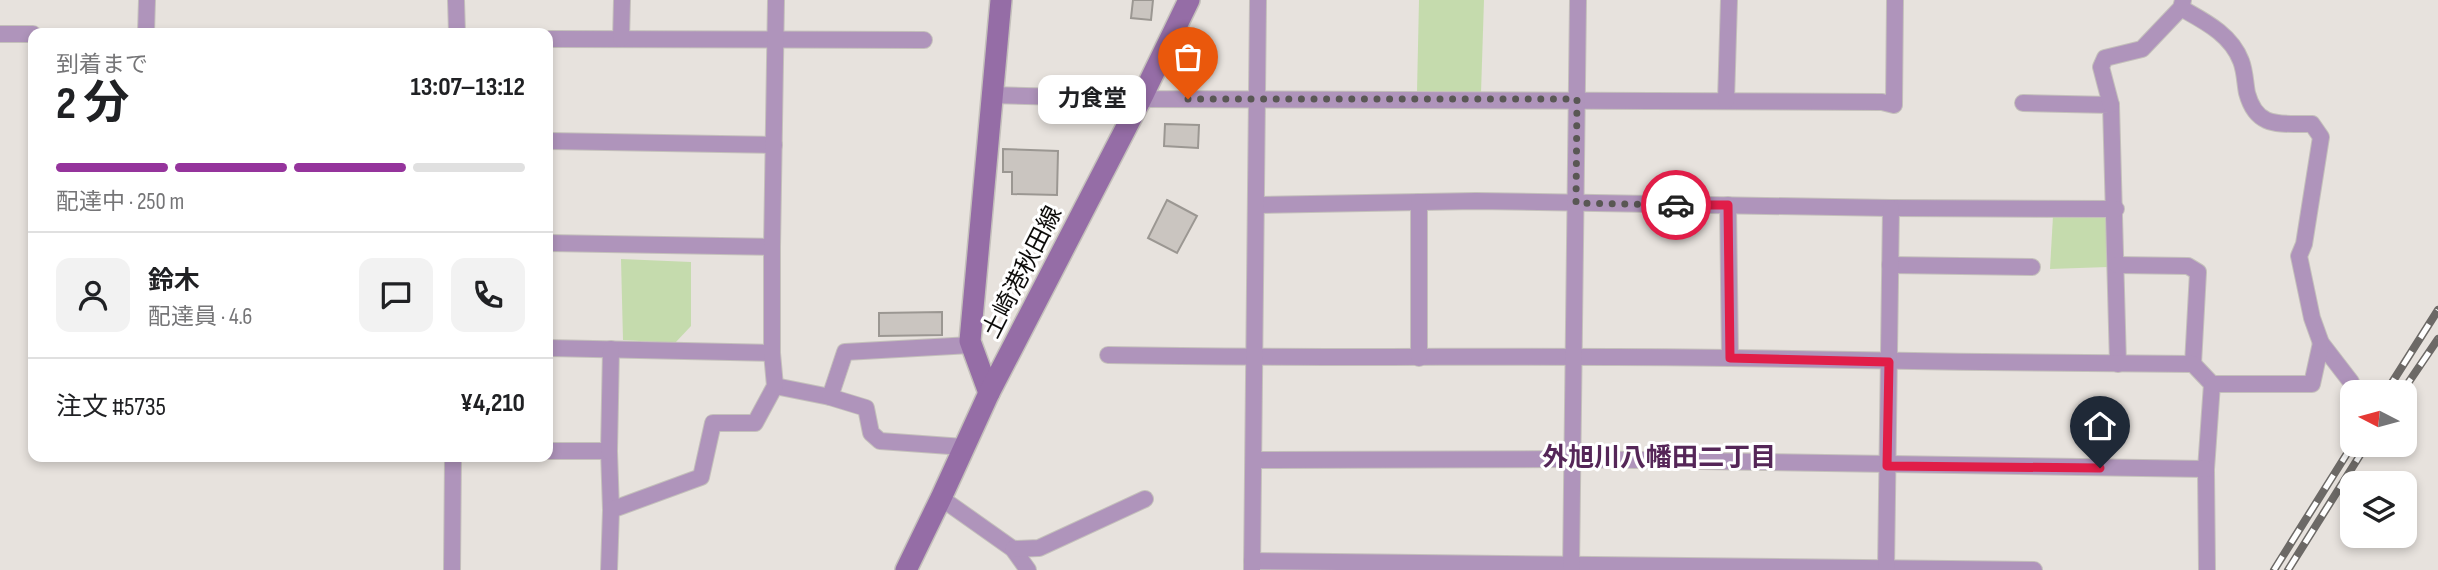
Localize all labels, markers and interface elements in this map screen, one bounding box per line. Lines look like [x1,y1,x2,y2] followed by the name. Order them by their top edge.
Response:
[1158,27,1218,99] pin
[1169,38,1207,76] icon: bag
[56,51,148,79] text: 到着まで
[411,72,525,103] text: 13:07–13:12
[1038,74,1146,124] callout: 力食堂
[56,77,129,132] text: 2 分
[1058,85,1127,113] text: 力食堂
[1641,170,1711,240] courier
[1657,186,1695,224] icon: car
[56,188,184,216] text: 配達中 · 250 m
[977,201,1068,343] street label: 土崎港秋田線
[56,258,130,332] button: person
[359,258,433,332] button: chat
[451,258,525,332] button: phone
[148,266,200,297] text: 鈴木
[148,303,252,331] text: 配達員 · 4.6
[2340,380,2417,457] north arrow
[2340,380,2417,548] map controls
[460,388,525,419] text: ¥4,210
[56,392,166,423] text: 注文 #5735
[2070,396,2130,468] pin
[2081,407,2119,445] icon: home
[1542,443,1776,474] district label: 外旭川八幡田二丁目
[2340,471,2417,548] button: layers

